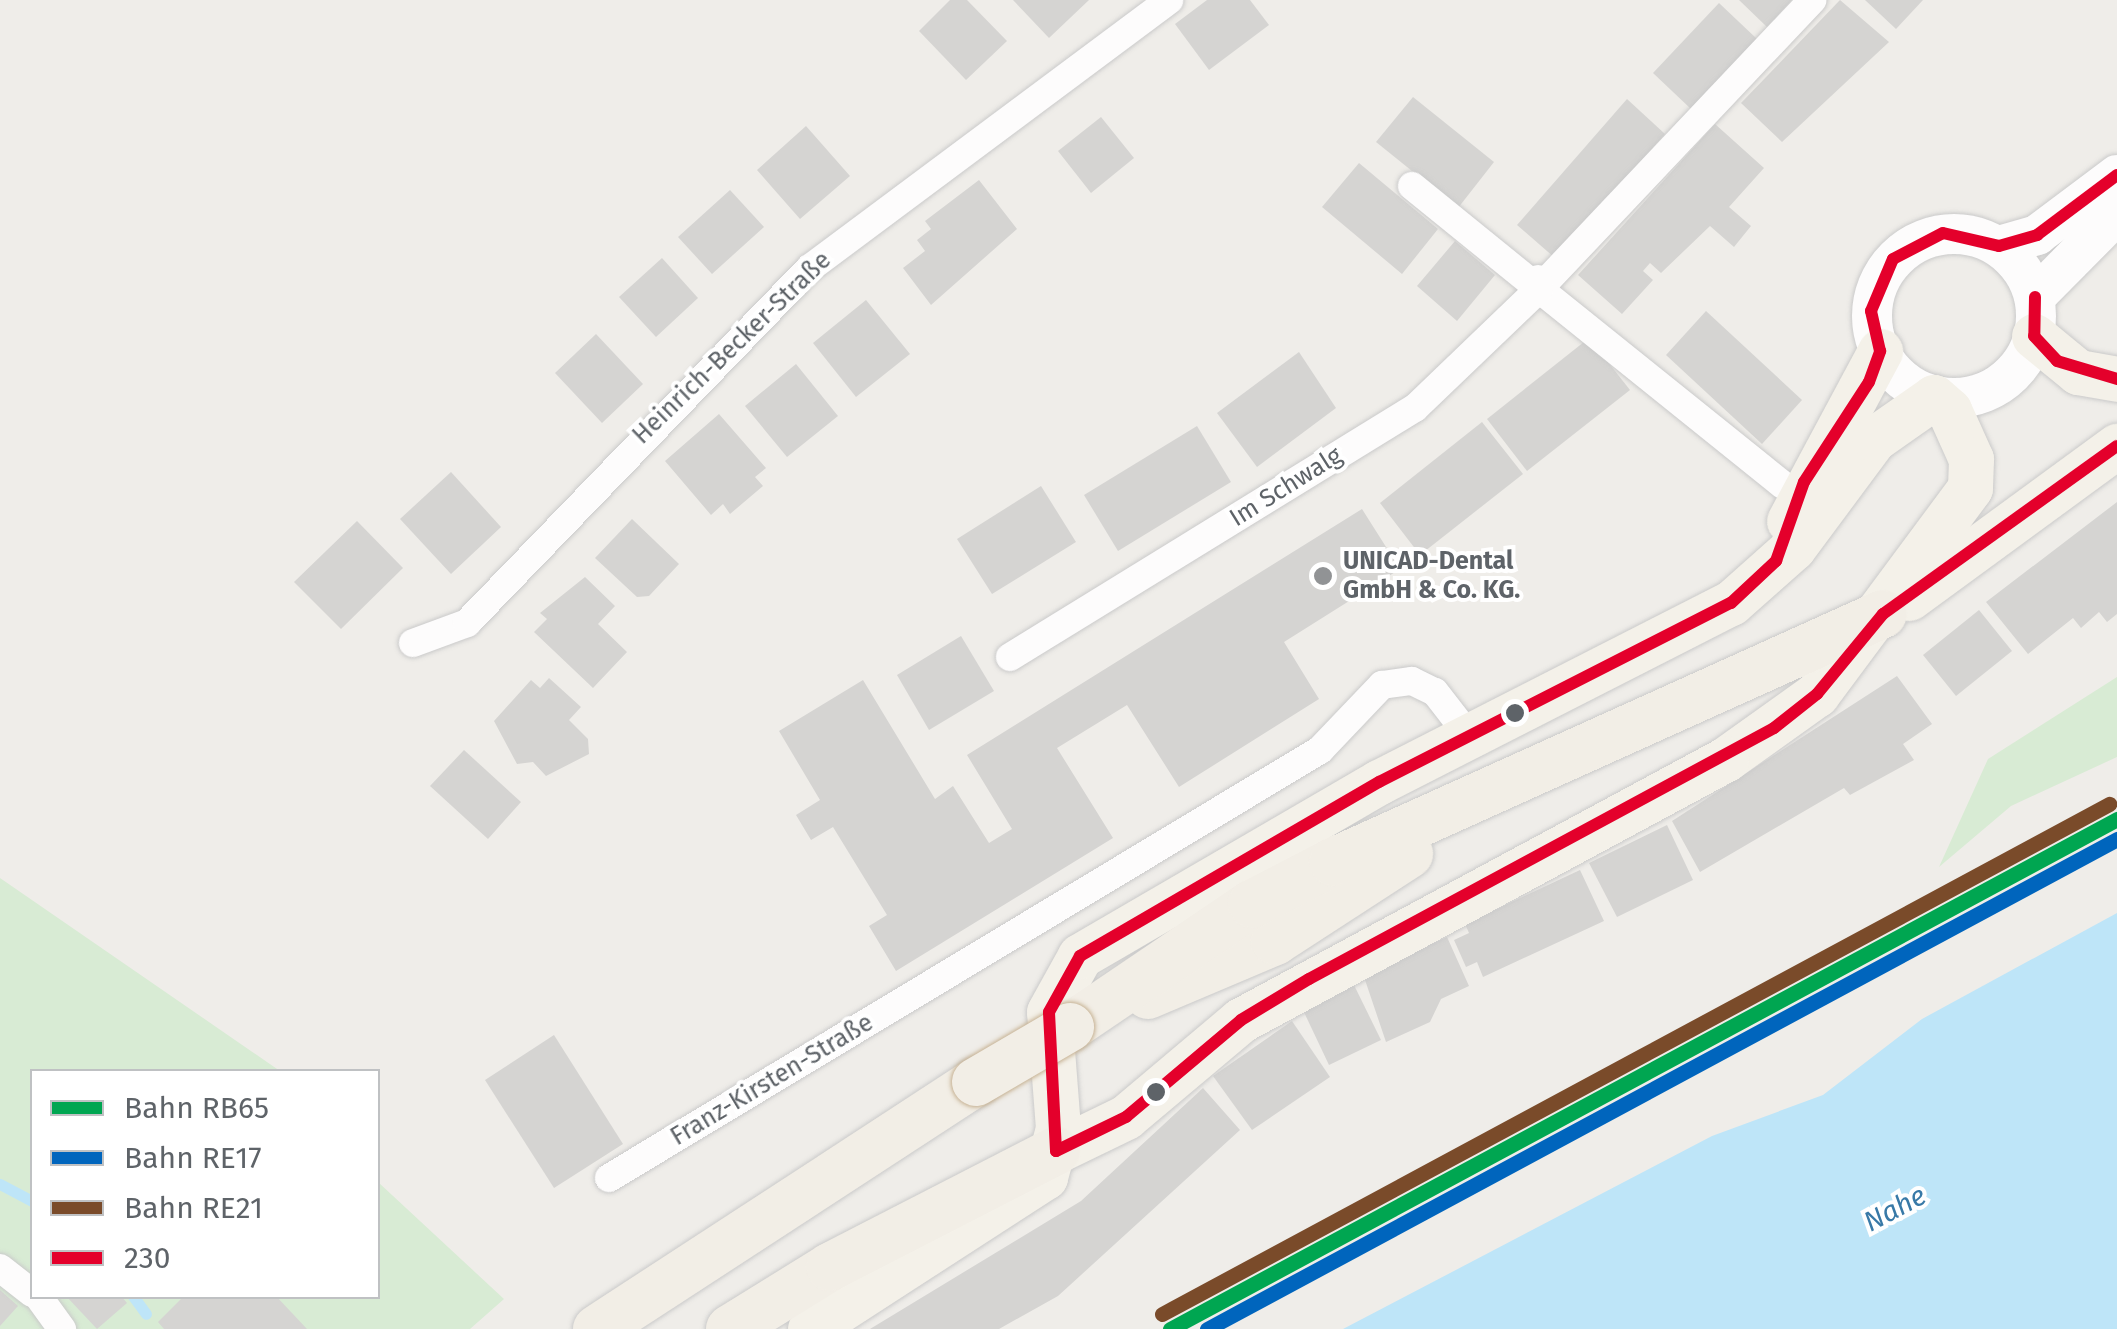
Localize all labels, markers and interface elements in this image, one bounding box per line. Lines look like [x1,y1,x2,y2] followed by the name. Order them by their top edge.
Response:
[627,245,837,451] street label: Heinrich-Becker-Straße
[1224,441,1348,533] street label: Im Schwalg
[1343,547,1520,606] place label: UNICAD-Dental GmbH & Co. KG.
[1312,565,1334,587] marker: UNICAD-Dental GmbH & Co. KG.
[1505,703,1525,723] unlabelled marker
[665,1008,879,1152] street label: Franz-Kirsten-Straße
[30,1069,380,1299] legend
[1146,1082,1166,1102] unlabelled marker
[124,1090,269,1126] text: Bahn RB65
[124,1140,261,1176] text: Bahn RE17
[1858,1179,1932,1239] water label: Nahe
[124,1190,263,1226] text: Bahn RE21
[124,1240,170,1276] text: 230

